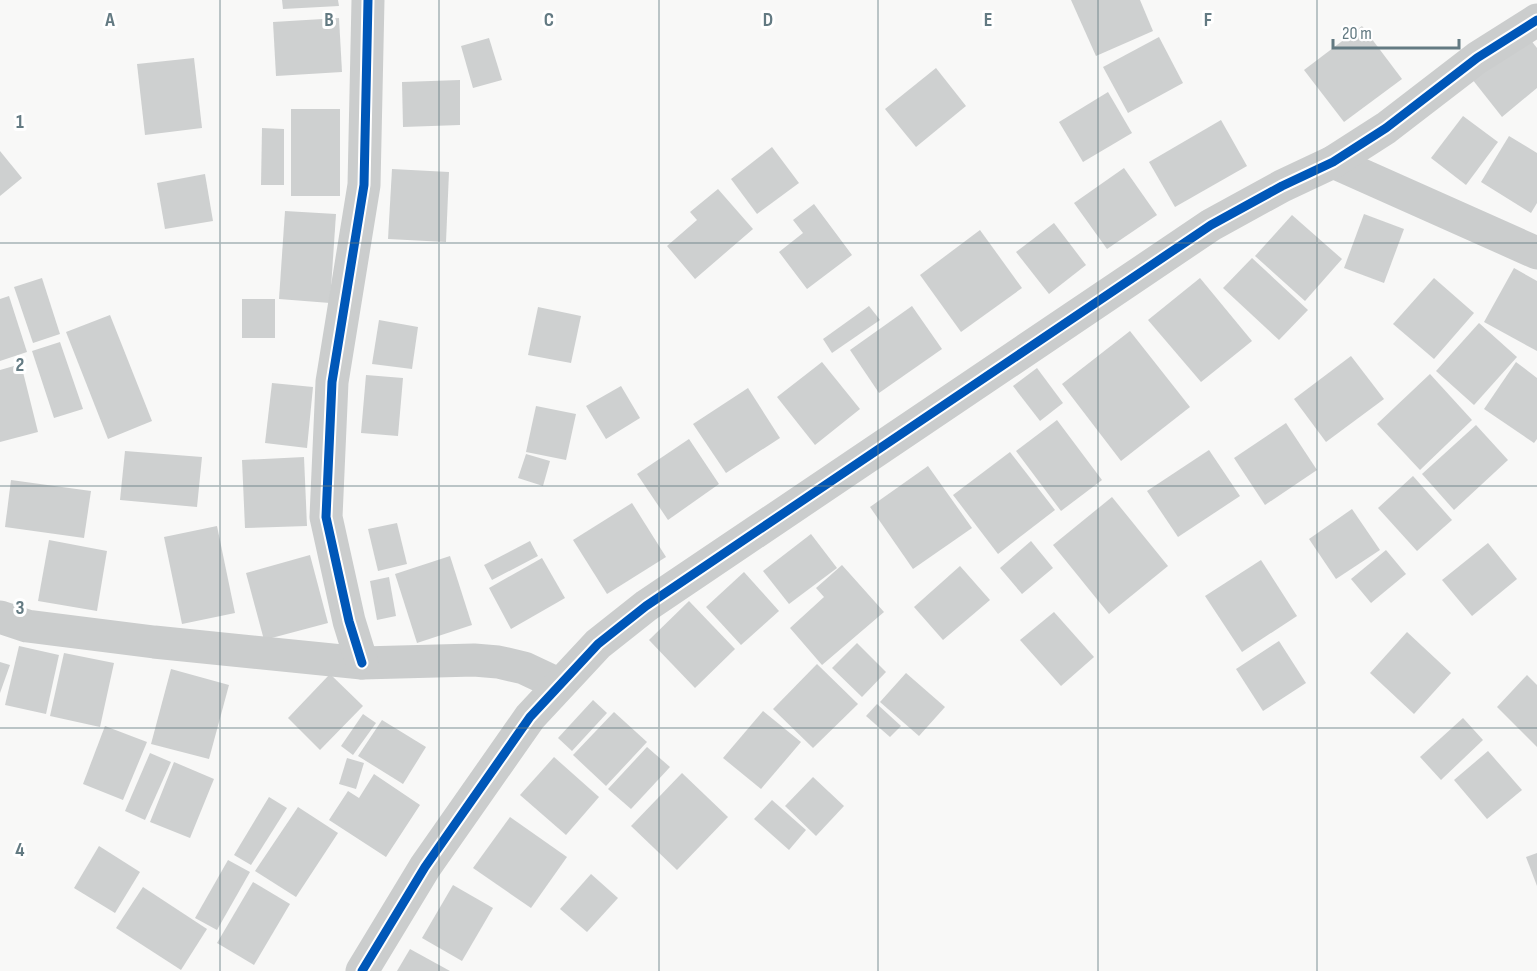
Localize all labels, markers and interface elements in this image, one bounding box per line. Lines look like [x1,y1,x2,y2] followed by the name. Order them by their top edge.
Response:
[104,8,115,32] text: A
[324,8,334,32] text: B
[544,8,554,32] text: C
[763,8,773,32] text: D
[984,8,992,32] text: E
[1204,8,1212,32] text: F
[1333,12,1459,50] scale bar
[1342,23,1372,44] text: 20 m
[16,110,24,134] text: 1
[16,353,24,377] text: 2
[16,596,25,620] text: 3
[15,838,25,862] text: 4

